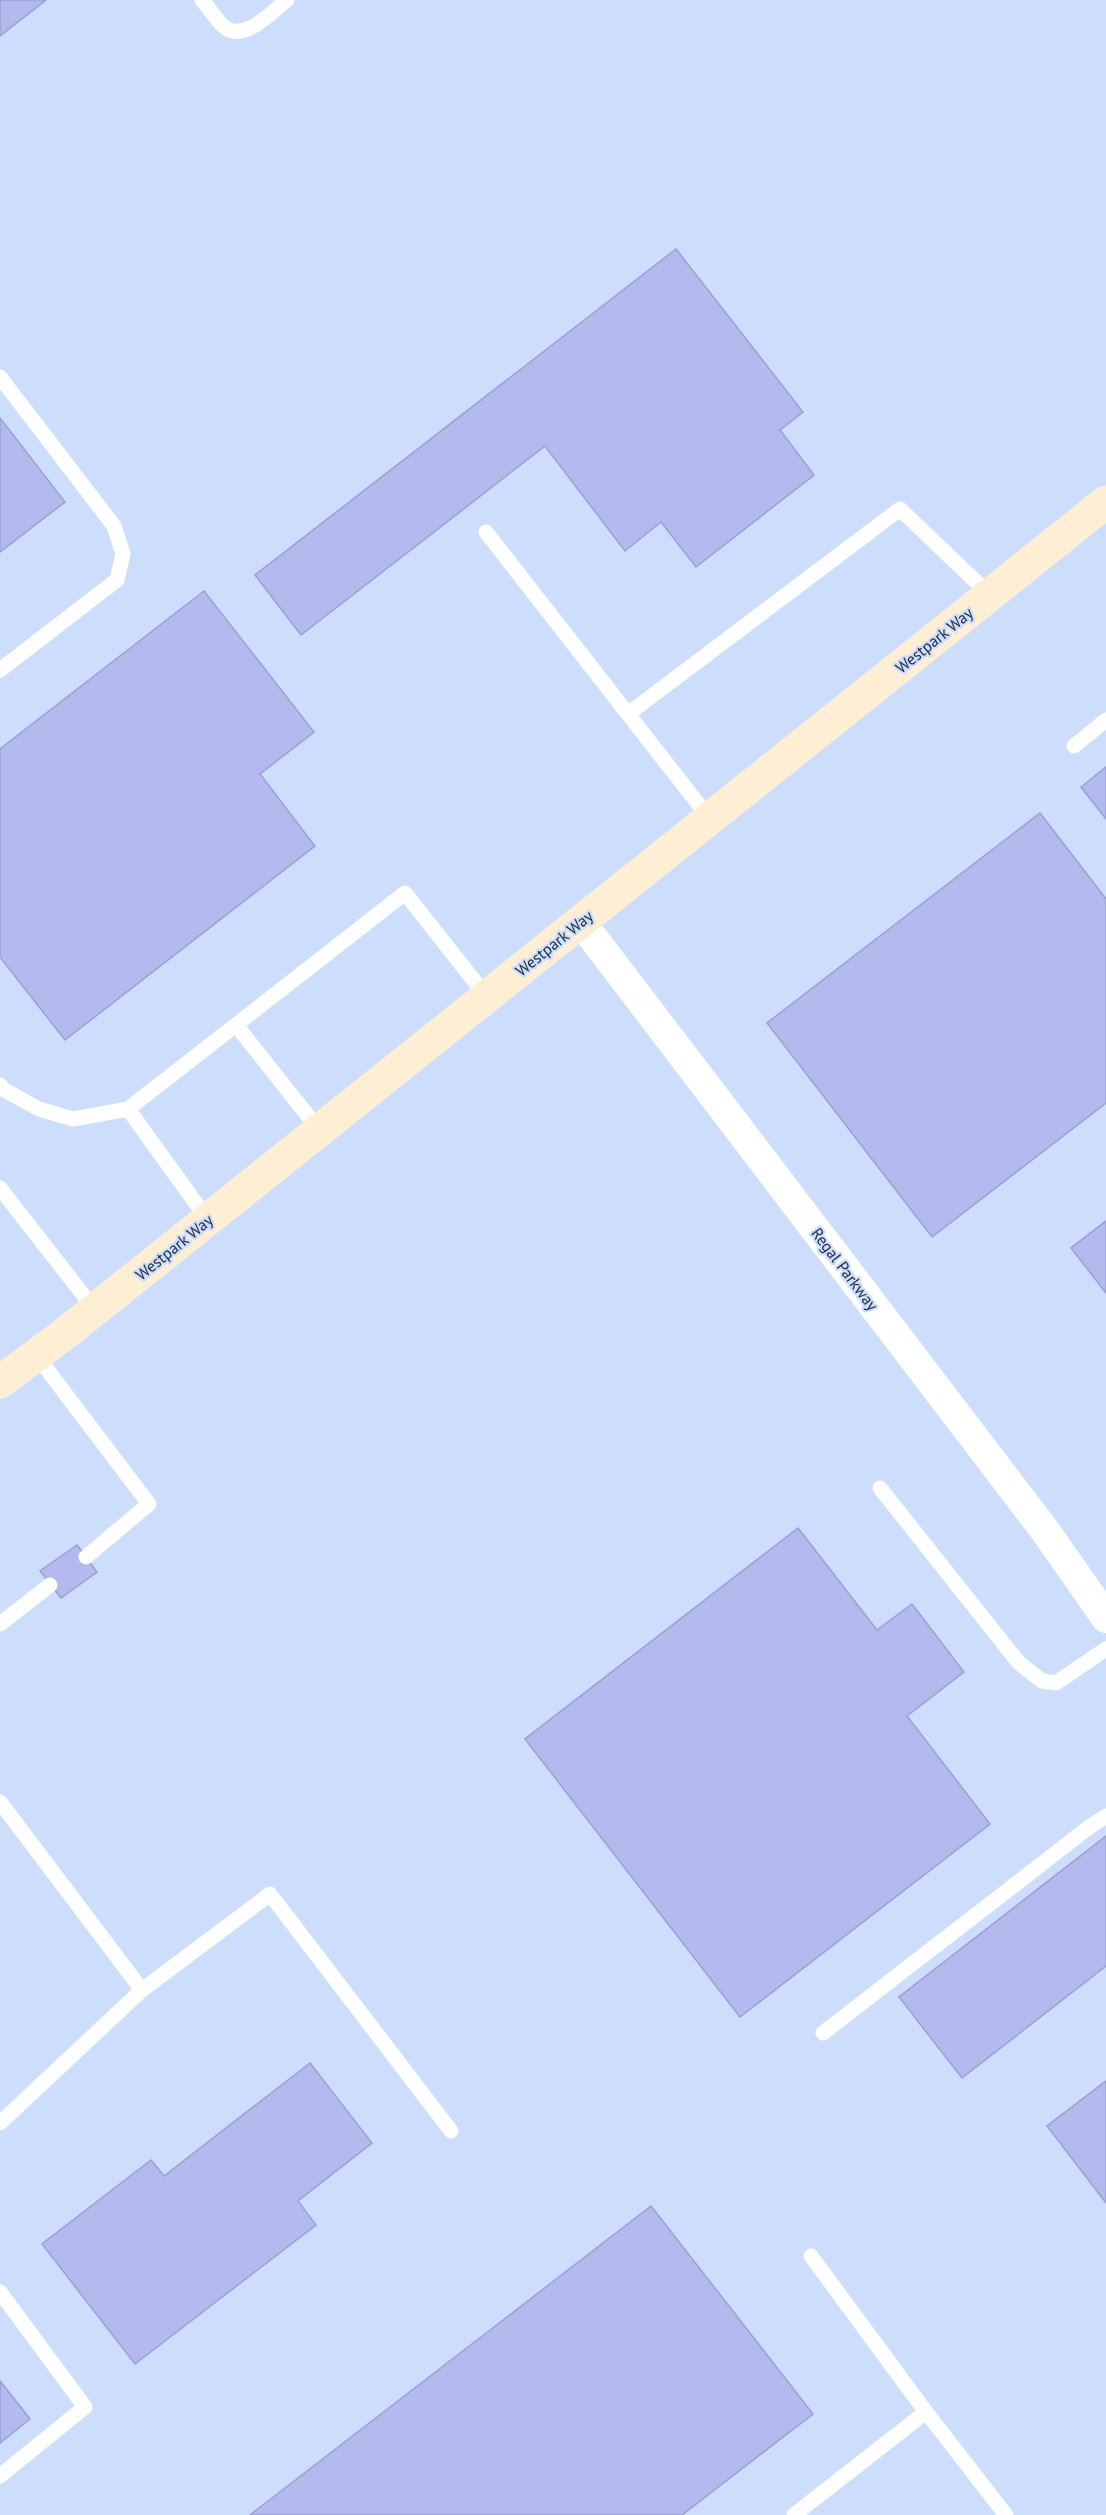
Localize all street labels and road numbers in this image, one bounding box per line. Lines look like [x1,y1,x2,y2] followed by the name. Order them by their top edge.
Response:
[891,602,977,677] street label: Westpark Way
[511,905,597,980] street label: Westpark Way
[131,1209,217,1284] street label: Westpark Way
[807,1224,883,1315] street label: Regal Parkway

